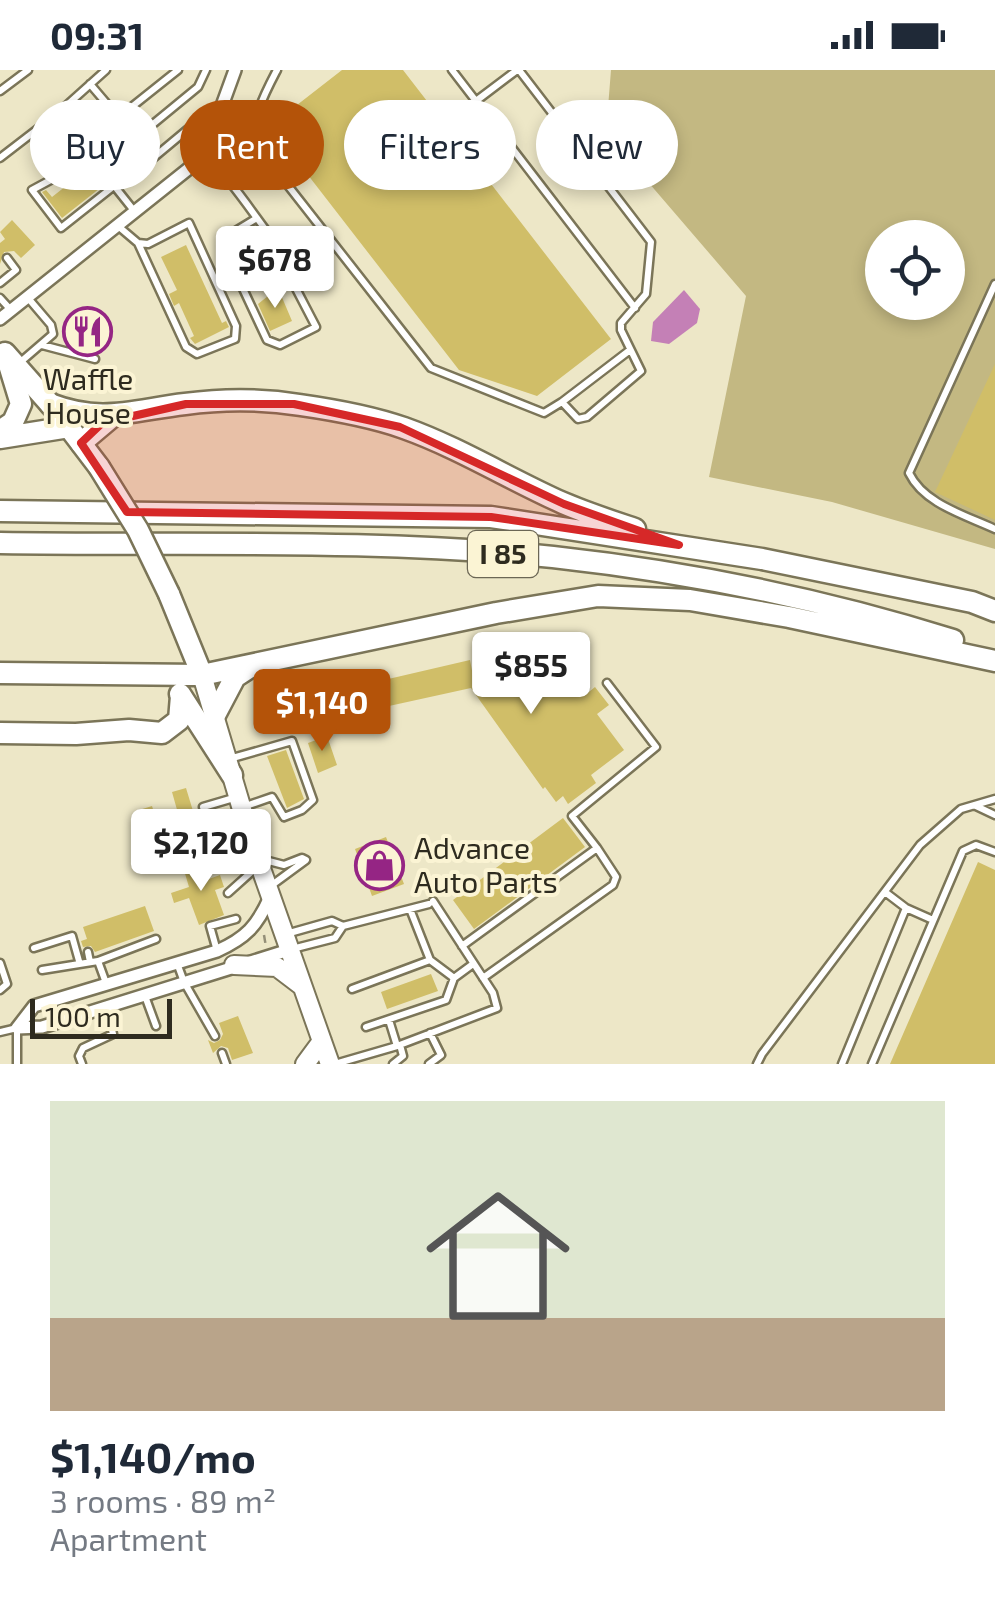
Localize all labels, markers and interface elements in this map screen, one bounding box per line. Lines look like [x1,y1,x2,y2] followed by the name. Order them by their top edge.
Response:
[50,12,144,58] text: 09:31
[30,100,160,190] chip: Buy
[180,100,324,190] chip: Rent
[344,100,516,190] chip: Filters
[536,100,678,190] chip: New
[865,220,965,320] map controls
[865,220,965,320] button: locate
[216,226,334,311] pin: $678
[238,239,312,277] text: $678
[62,305,114,357] restaurant icon: Waffle House
[43,360,133,430] place label: Waffle House
[468,531,538,577] road number: I 85
[472,632,590,717] pin: $855
[494,645,568,683] text: $855
[241,669,403,754] pin: $1,140
[275,682,369,720] text: $1,140
[120,809,282,894] pin: $2,120
[153,822,249,860] text: $2,120
[414,829,558,899] place label: Advance Auto Parts
[353,840,405,892] shop icon: Advance Auto Parts
[30,994,172,1038] scale bar
[45,999,121,1033] text: 100 m
[408,1166,588,1346] icon: home
[50,1431,256,1481] text: $1,140/mo
[50,1481,276,1519] text: 3 rooms · 89 m²
[50,1519,207,1557] text: Apartment

